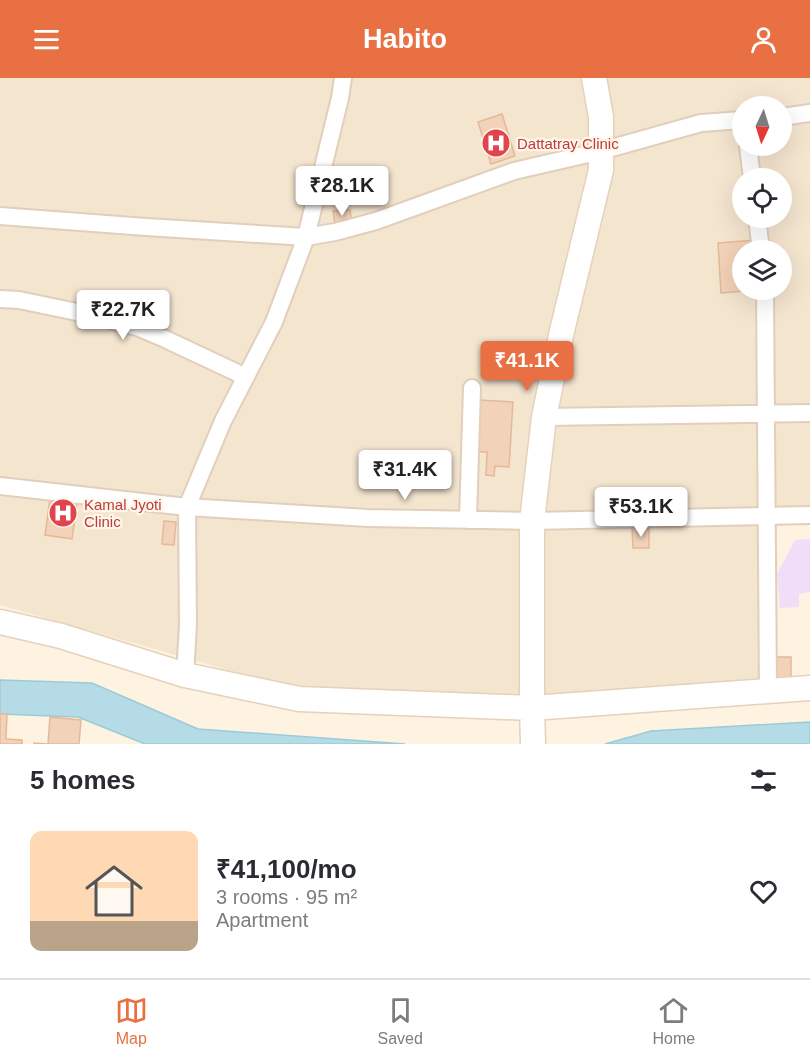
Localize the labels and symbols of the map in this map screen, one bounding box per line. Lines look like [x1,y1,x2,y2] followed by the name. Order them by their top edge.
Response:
[732,96,792,156] north arrow
[480,127,512,159] hospital icon: Dattatray Clinic
[517,135,619,152] place label: Dattatray Clinic
[293,166,391,217] pin: ₹28.1K
[74,290,172,341] pin: ₹22.7K
[478,341,576,392] pin: ₹41.1K
[356,450,454,501] pin: ₹31.4K
[592,487,690,538] pin: ₹53.1K
[84,496,162,530] place label: Kamal Jyoti Clinic
[47,497,79,529] hospital icon: Kamal Jyoti Clinic

